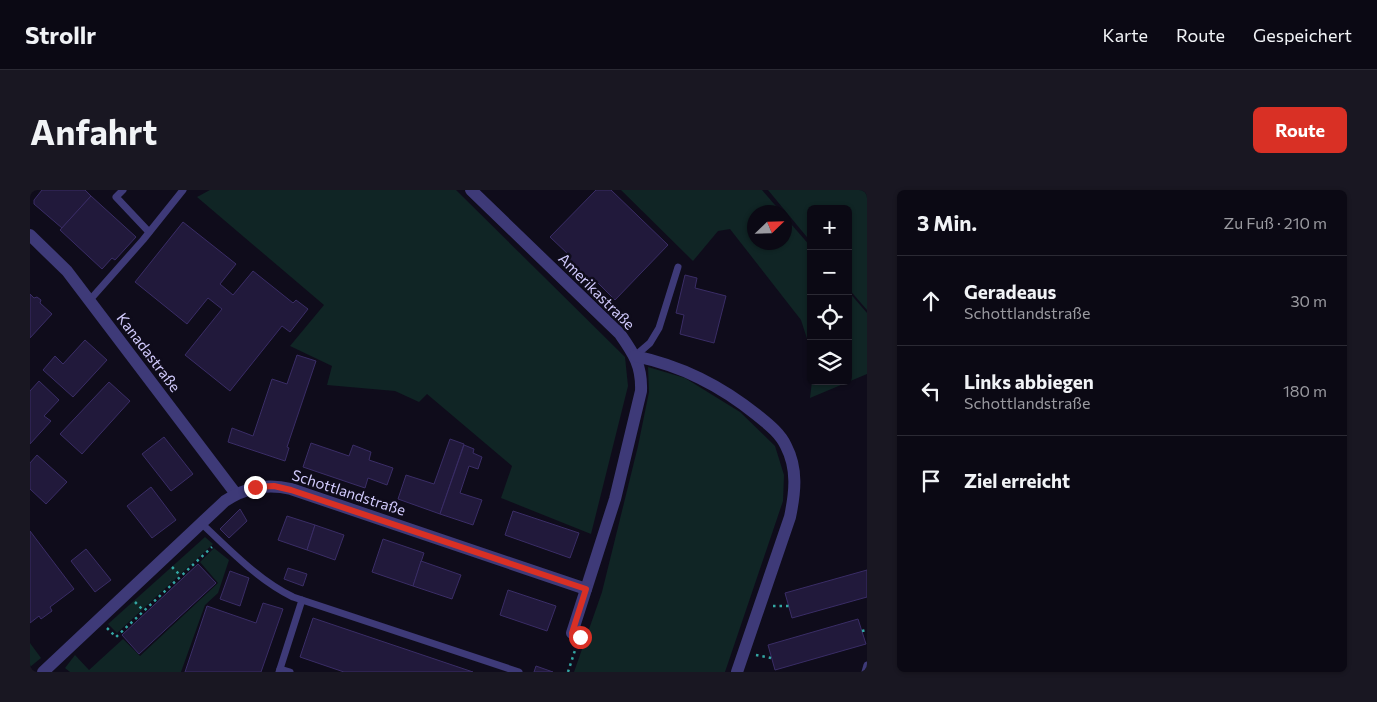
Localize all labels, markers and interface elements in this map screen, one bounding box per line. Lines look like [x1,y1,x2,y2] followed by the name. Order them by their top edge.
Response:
[25,20,96,49] text: Strollr
[1103,24,1148,46] text: Karte
[1176,24,1225,46] text: Route
[1253,24,1352,46] text: Gespeichert
[1253,107,1347,153] button: Route
[30,109,157,152] text: Anfahrt
[747,205,792,250] north arrow
[807,205,852,385] map controls
[807,205,852,250] button: +
[917,210,977,235] text: 3 Min.
[1224,213,1327,232] text: Zu Fuß · 210 m
[555,249,639,333] street label: Amerikastraße
[807,250,852,295] button: −
[964,280,1056,303] text: Geradeaus
[917,287,945,315] icon: ahead
[1290,291,1327,310] text: 30 m
[807,295,852,340] button: locate
[964,303,1090,322] text: Schottlandstraße
[113,309,185,395] street label: Kanadastraße
[807,340,852,385] button: layers
[964,370,1094,393] text: Links abbiegen
[917,377,945,405] icon: left
[1283,381,1327,400] text: 180 m
[964,393,1090,412] text: Schottlandstraße
[290,465,408,519] street label: Schottlandstraße
[917,467,945,495] icon: arrive
[964,469,1070,492] text: Ziel erreicht
[244,476,267,499] route end
[569,626,592,649] route start

